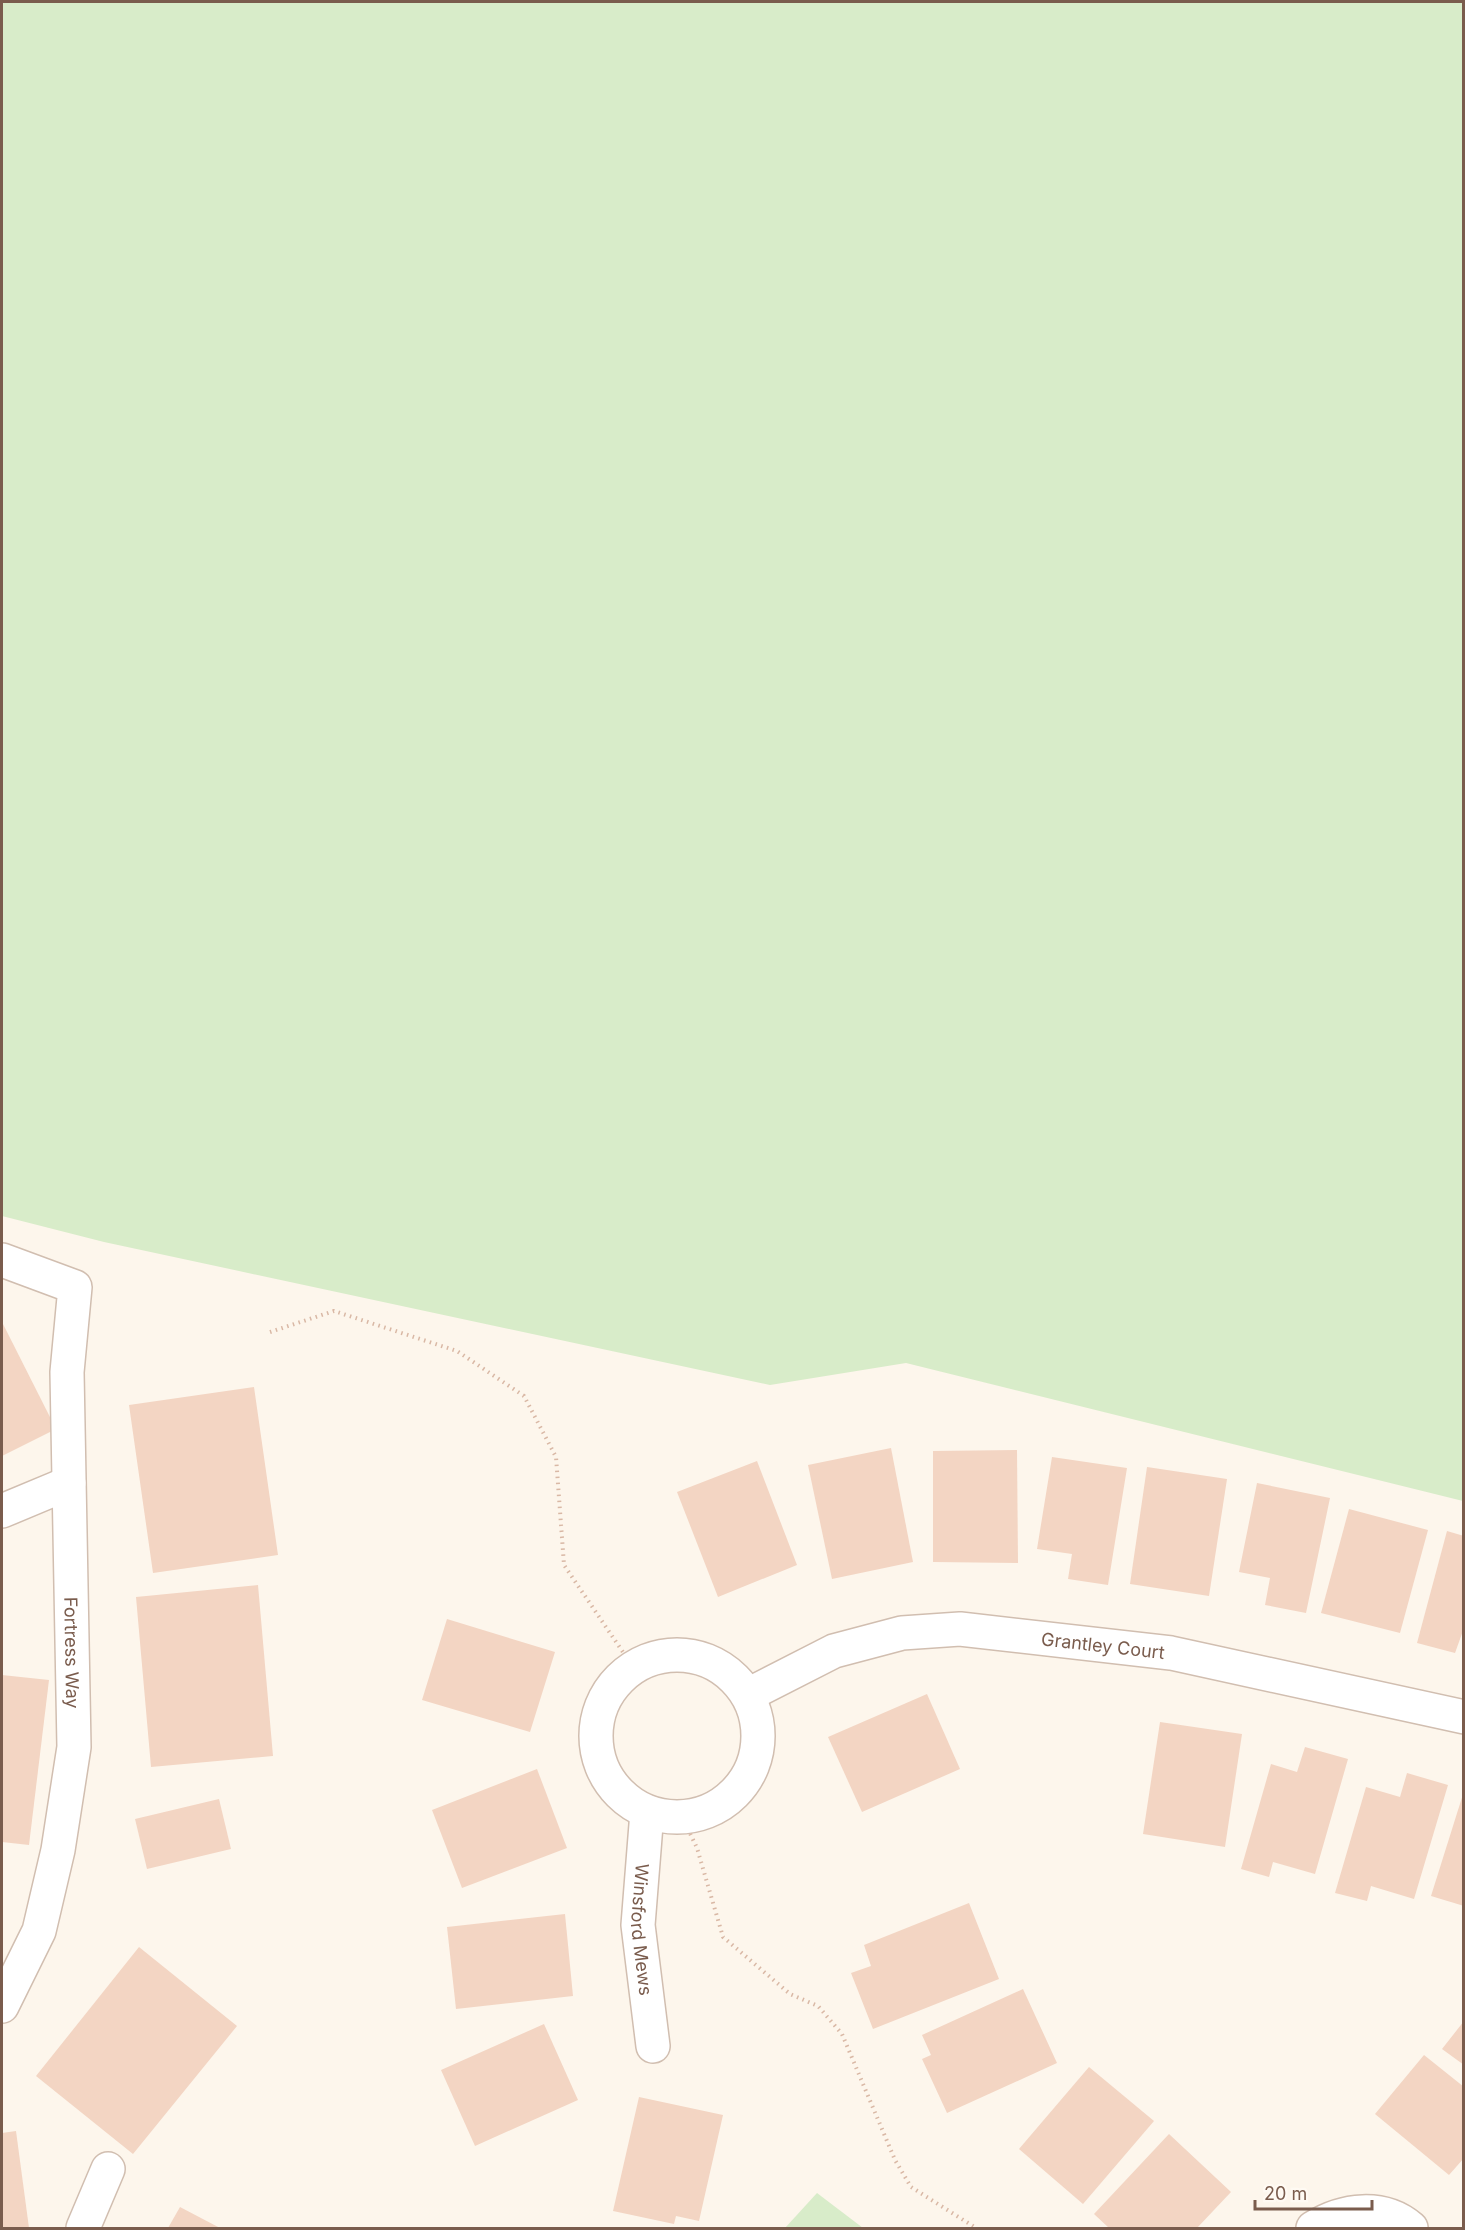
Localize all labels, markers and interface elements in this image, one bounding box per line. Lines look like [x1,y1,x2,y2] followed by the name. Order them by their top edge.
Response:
[61,1597,84,1709] street label: Fortress Way
[1040,1628,1166,1663] street label: Grantley Court
[627,1863,657,1997] street label: Winsford Mews
[1255,2173,1372,2211] scale bar
[1264,2183,1307,2204] text: 20 m

